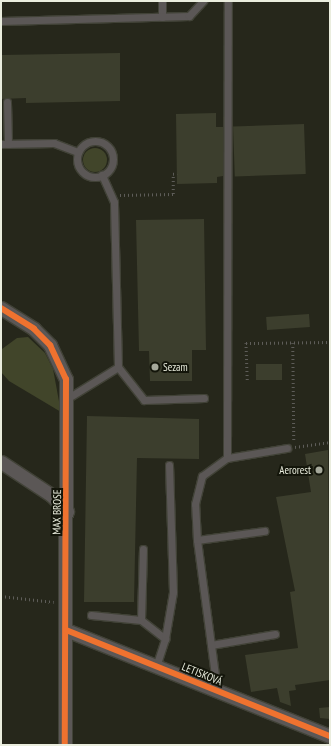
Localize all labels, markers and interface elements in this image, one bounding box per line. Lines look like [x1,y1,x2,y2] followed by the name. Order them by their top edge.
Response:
[163,360,188,374] place label: Sezam
[150,362,160,372] marker: Sezam
[279,463,311,477] place label: Aerorest
[314,465,324,475] marker: Aerorest
[50,489,64,535] street label: MAX BROSE
[180,660,224,688] street label: LETISKOVÁ

